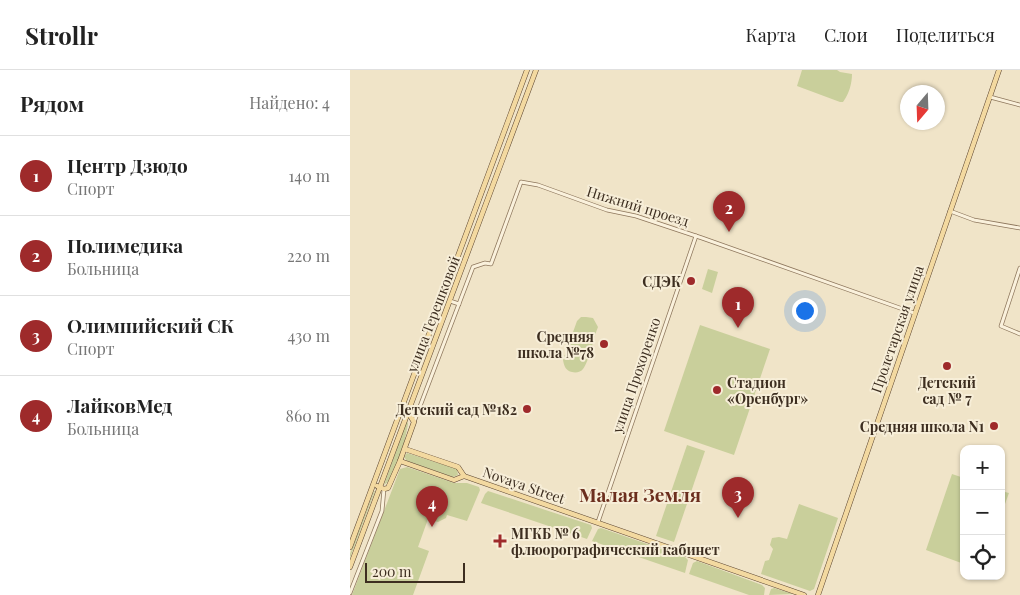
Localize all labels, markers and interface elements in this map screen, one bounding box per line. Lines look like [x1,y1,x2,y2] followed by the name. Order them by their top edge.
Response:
[25,19,98,51] text: Strollr
[745,23,796,47] text: Карта
[824,23,868,47] text: Слои
[896,23,995,47] text: Поделиться
[900,85,945,130] north arrow
[20,89,84,117] text: Рядом
[249,92,330,113] text: Найдено: 4
[67,152,188,178] text: Центр Дзюдо
[33,165,39,186] text: 1
[288,165,330,186] text: 140 m
[67,178,115,199] text: Спорт
[585,181,692,231] street label: Нижний проезд
[713,191,745,232] pin: 2
[67,232,183,258] text: Полимедика
[32,245,40,266] text: 2
[287,245,330,266] text: 220 m
[402,253,464,376] street label: улица Терешковой
[67,258,139,279] text: Больница
[866,263,928,395] street label: Пролетарская улица
[642,272,681,291] place label: СДЭК
[685,275,697,287] marker: СДЭК
[722,287,754,328] pin: 1
[792,298,818,324] your location
[67,312,234,338] text: Олимпийский СК
[607,314,665,436] street label: улица Прохоренко
[32,325,40,346] text: 3
[287,325,330,346] text: 430 m
[517,327,594,362] place label: Средняя школа №78
[67,338,115,359] text: Спорт
[598,338,610,350] marker: Средняя школа №78
[941,360,953,372] marker: Детский сад № 7
[727,373,808,408] place label: Стадион «Оренбург»
[918,373,976,408] place label: Детский сад № 7
[711,384,723,396] marker: Стадион «Оренбург»
[67,392,172,418] text: ЛайковМед
[396,400,517,419] place label: Детский сад №182
[521,403,533,415] marker: Детский сад №182
[32,405,40,426] text: 4
[286,405,330,426] text: 860 m
[860,417,984,436] place label: Средняя школа N1
[67,418,139,439] text: Больница
[988,420,1000,432] marker: Средняя школа N1
[960,445,1005,580] map controls
[960,445,1005,490] button: +
[480,462,569,508] street label: Novaya Street
[722,477,754,518] pin: 3
[579,481,701,507] district label: Малая Земля
[416,486,448,527] pin: 4
[960,490,1005,535] button: −
[511,524,720,559] place label: МГКБ № 6 флюорографический кабинет
[493,534,507,548] marker: МГКБ № 6 флюорографический кабинет
[960,535,1005,580] button: locate
[365,560,465,583] scale bar
[372,562,411,581] text: 200 m

